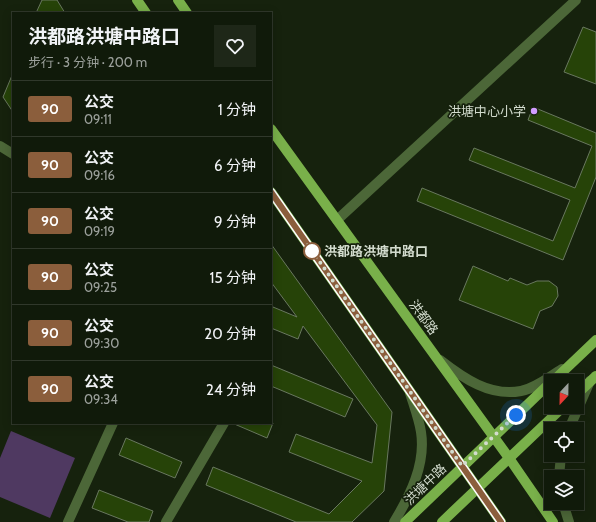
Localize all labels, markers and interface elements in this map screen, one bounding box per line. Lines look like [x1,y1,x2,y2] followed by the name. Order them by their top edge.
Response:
[28,25,180,48] text: 洪都路洪塘中路口
[214,25,256,67] button: heart
[28,54,147,70] text: 步行 · 3 分钟 · 200 m
[84,93,114,111] text: 公交
[41,100,59,118] text: 90
[218,101,256,119] text: 1 分钟
[448,103,526,119] place label: 洪塘中心小学
[529,106,539,116] marker: 洪塘中心小学
[84,111,112,127] text: 09:11
[84,149,114,167] text: 公交
[41,156,59,174] text: 90
[214,157,256,175] text: 6 分钟
[84,167,115,183] text: 09:16
[84,205,114,223] text: 公交
[41,212,59,230] text: 90
[214,213,256,231] text: 9 分钟
[84,223,115,239] text: 09:19
[303,242,321,260] marker: 洪都路洪塘中路口
[324,243,428,259] place label: 洪都路洪塘中路口
[84,261,114,279] text: 公交
[41,268,59,286] text: 90
[210,269,256,287] text: 15 分钟
[84,279,117,295] text: 09:25
[406,297,442,337] street label: 洪都路
[84,317,114,335] text: 公交
[41,324,59,342] text: 90
[204,325,256,343] text: 20 分钟
[84,335,119,351] text: 09:30
[84,373,114,391] text: 公交
[544,374,584,414] north arrow
[544,374,584,510] map controls
[41,380,59,398] text: 90
[206,381,256,399] text: 24 分钟
[84,391,118,407] text: 09:34
[506,405,526,425] your location
[544,422,584,462] button: locate
[401,460,449,508] street label: 洪塘中路
[544,470,584,510] button: layers

